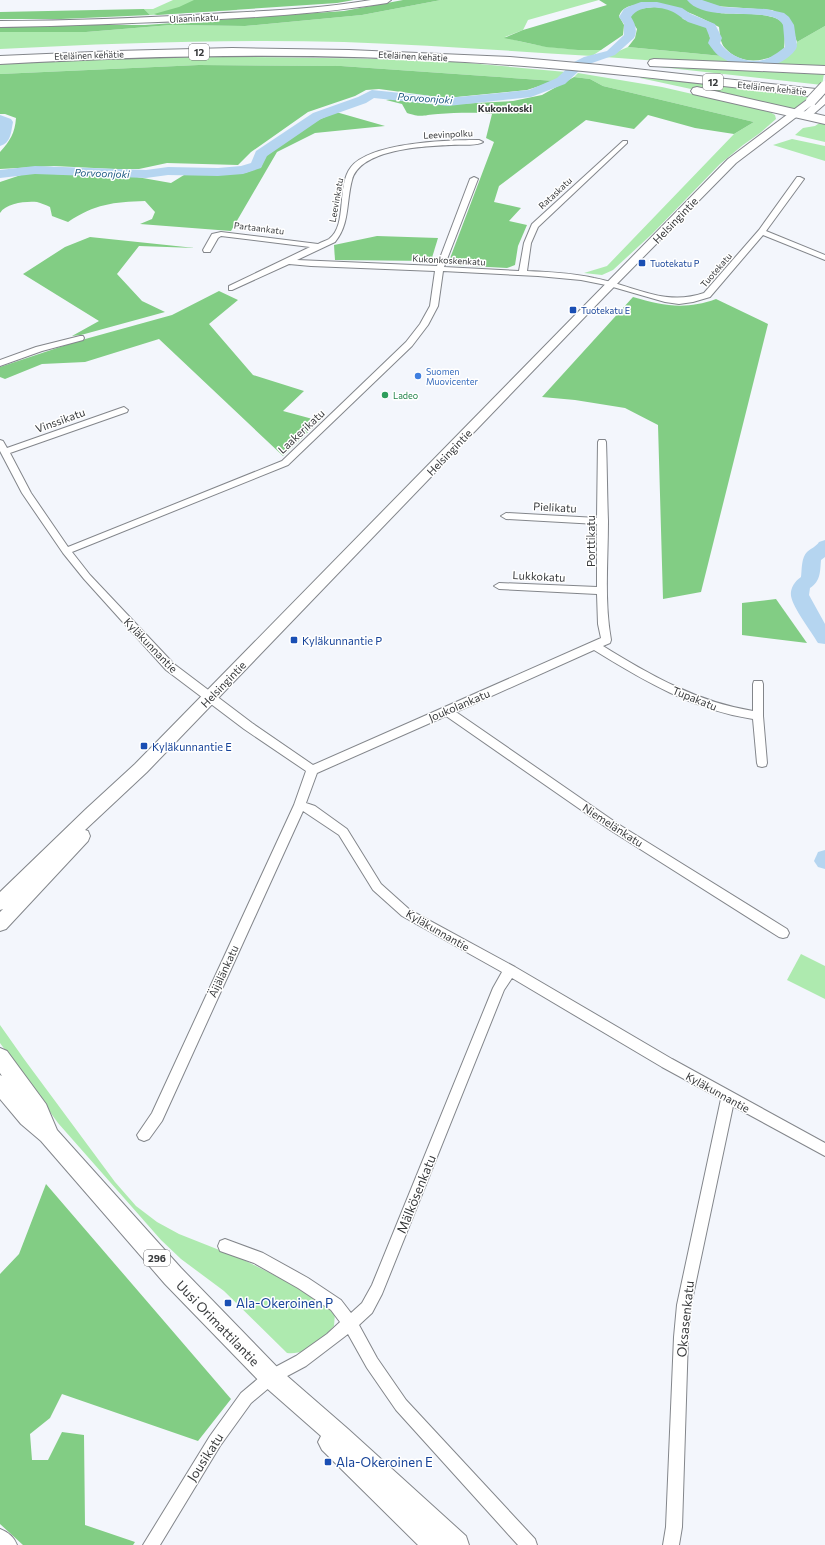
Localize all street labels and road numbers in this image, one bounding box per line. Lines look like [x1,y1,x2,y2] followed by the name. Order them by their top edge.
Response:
[169,11,219,25] street label: Ulaaninkatu
[189,44,209,60] road number: 12
[54,48,124,62] street label: Eteläinen kehätie
[378,49,448,63] street label: Eteläinen kehätie
[703,74,723,90] road number: 12
[737,79,807,97] street label: Eteläinen kehätie
[423,127,473,141] street label: Leevinpolku
[536,175,574,211] street label: Rataskatu
[327,177,345,223] street label: Leevinkatu
[650,194,700,246] street label: Helsingintie
[233,219,285,237] street label: Partaankatu
[698,251,734,289] street label: Tuotekatu
[412,253,486,267] street label: Kukonkoskenkatu
[33,405,87,435] street label: Vinssikatu
[275,406,327,456] street label: Laakerikatu
[424,426,474,478] street label: Helsingintie
[533,499,577,515] street label: Pielikatu
[584,515,597,567] street label: Porttikatu
[512,568,566,584] street label: Lukkokatu
[122,615,181,675] street label: Kyläkunnantie
[198,658,248,710] street label: Helsingintie
[671,683,719,713] street label: Tupakatu
[426,686,492,725] street label: Joukolankatu
[580,801,646,849] street label: Niemelänkatu
[404,907,472,954] street label: Kyläkunnantie
[204,942,241,999] street label: Äijälänkatu
[684,1069,752,1115] street label: Kyläkunnantie
[393,1152,439,1236] street label: Mälkösenkatu
[144,1250,170,1266] road number: 296
[173,1277,263,1369] street label: Uusi Orimattilantie
[673,1280,697,1358] street label: Oksasenkatu
[183,1430,227,1484] street label: Jousikatu

